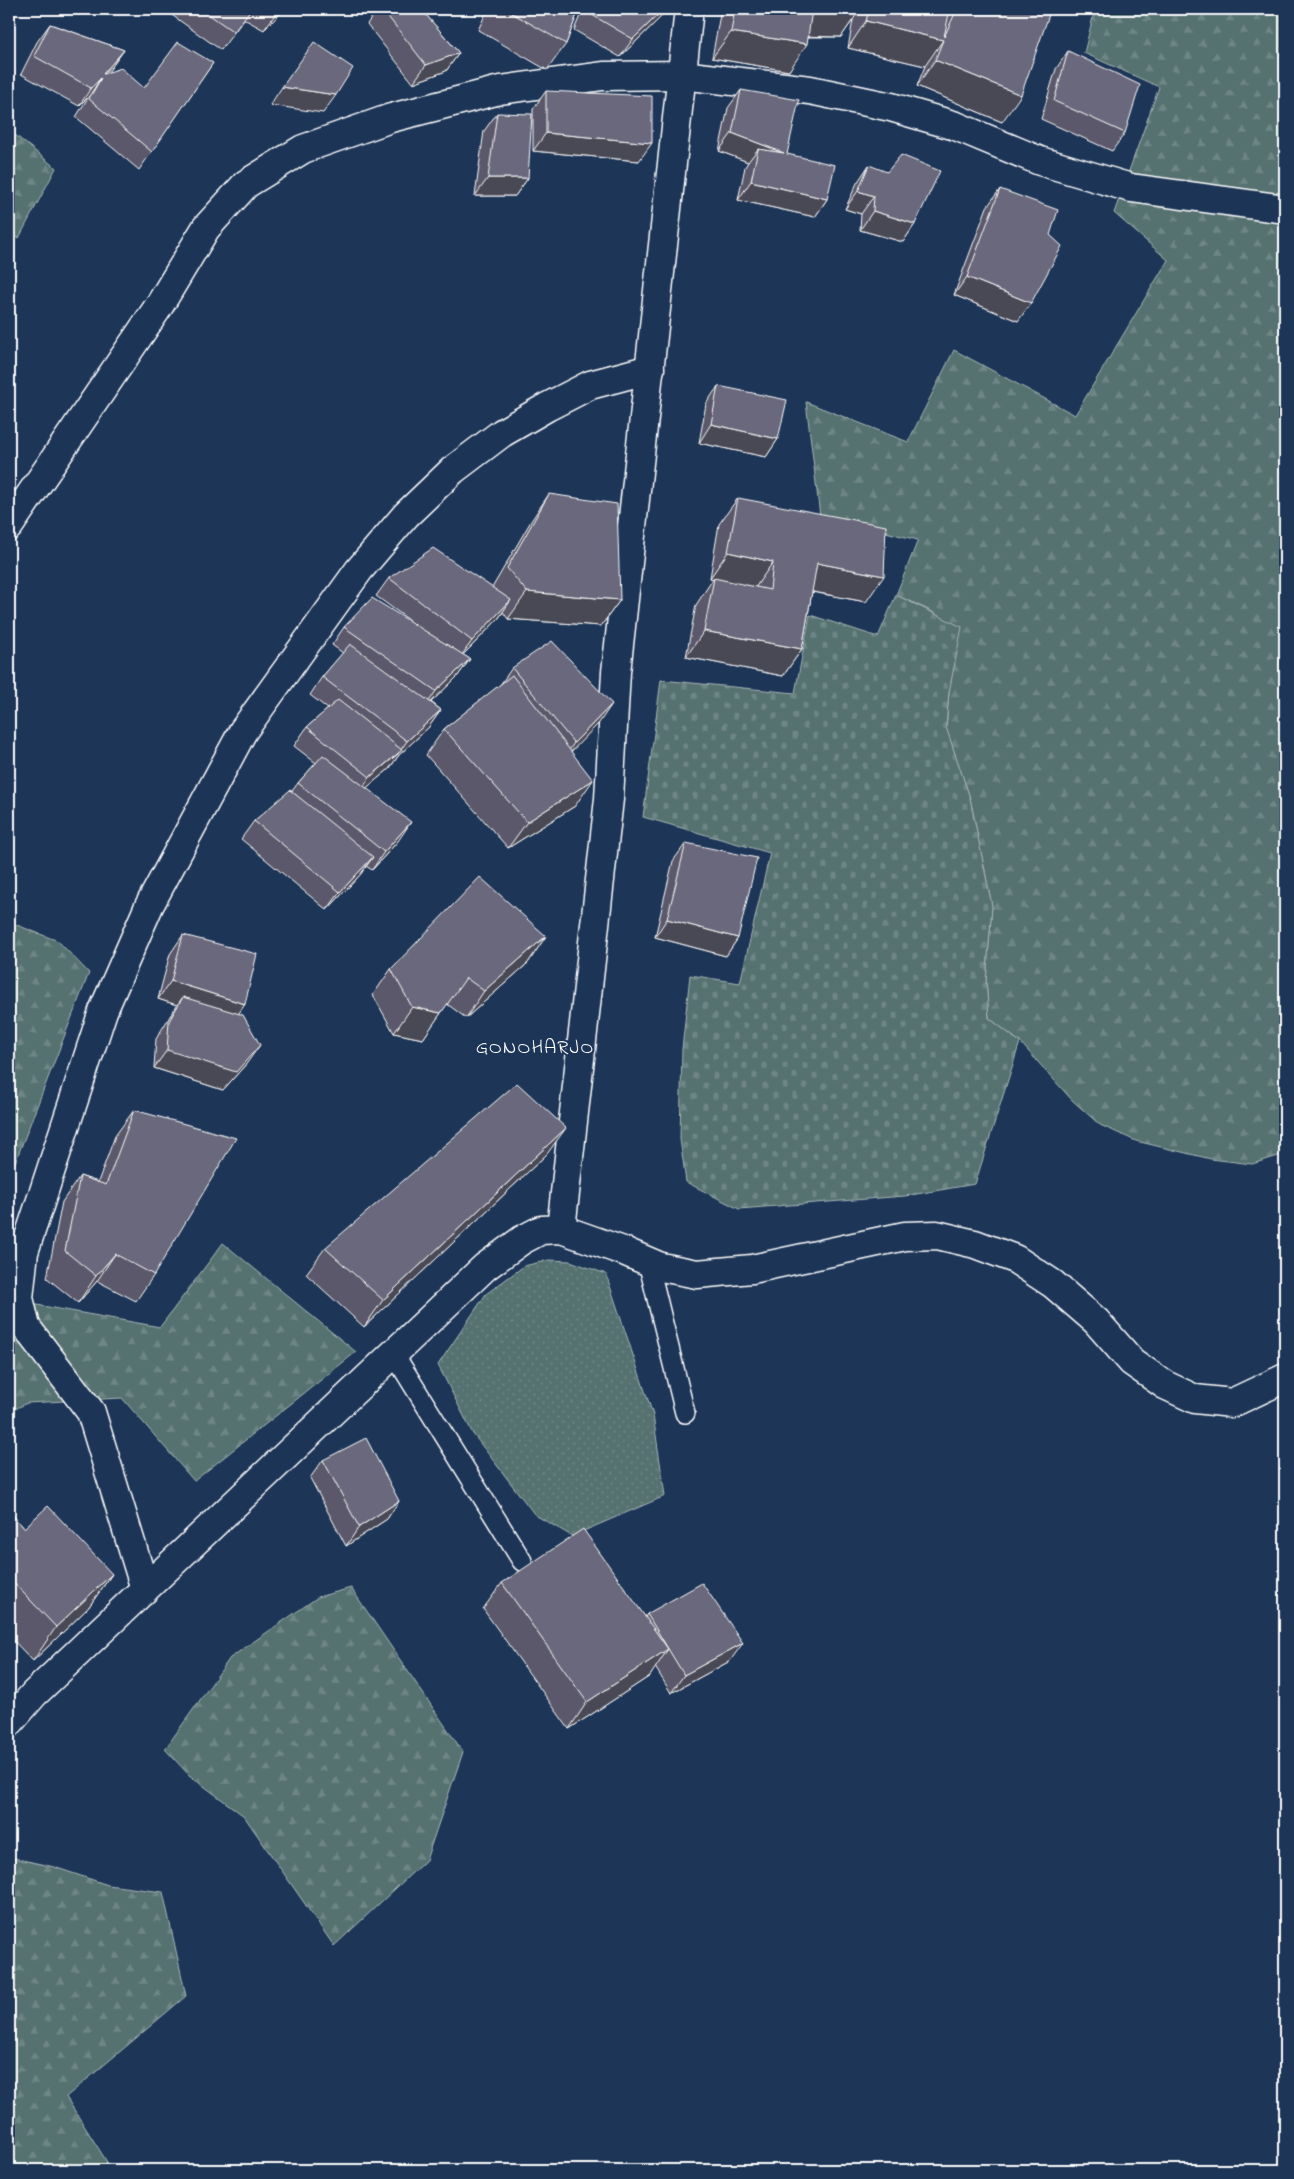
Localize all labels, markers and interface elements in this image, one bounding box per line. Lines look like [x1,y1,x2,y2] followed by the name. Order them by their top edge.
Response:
[476,1034,594,1063] district label: GONOHARJO

